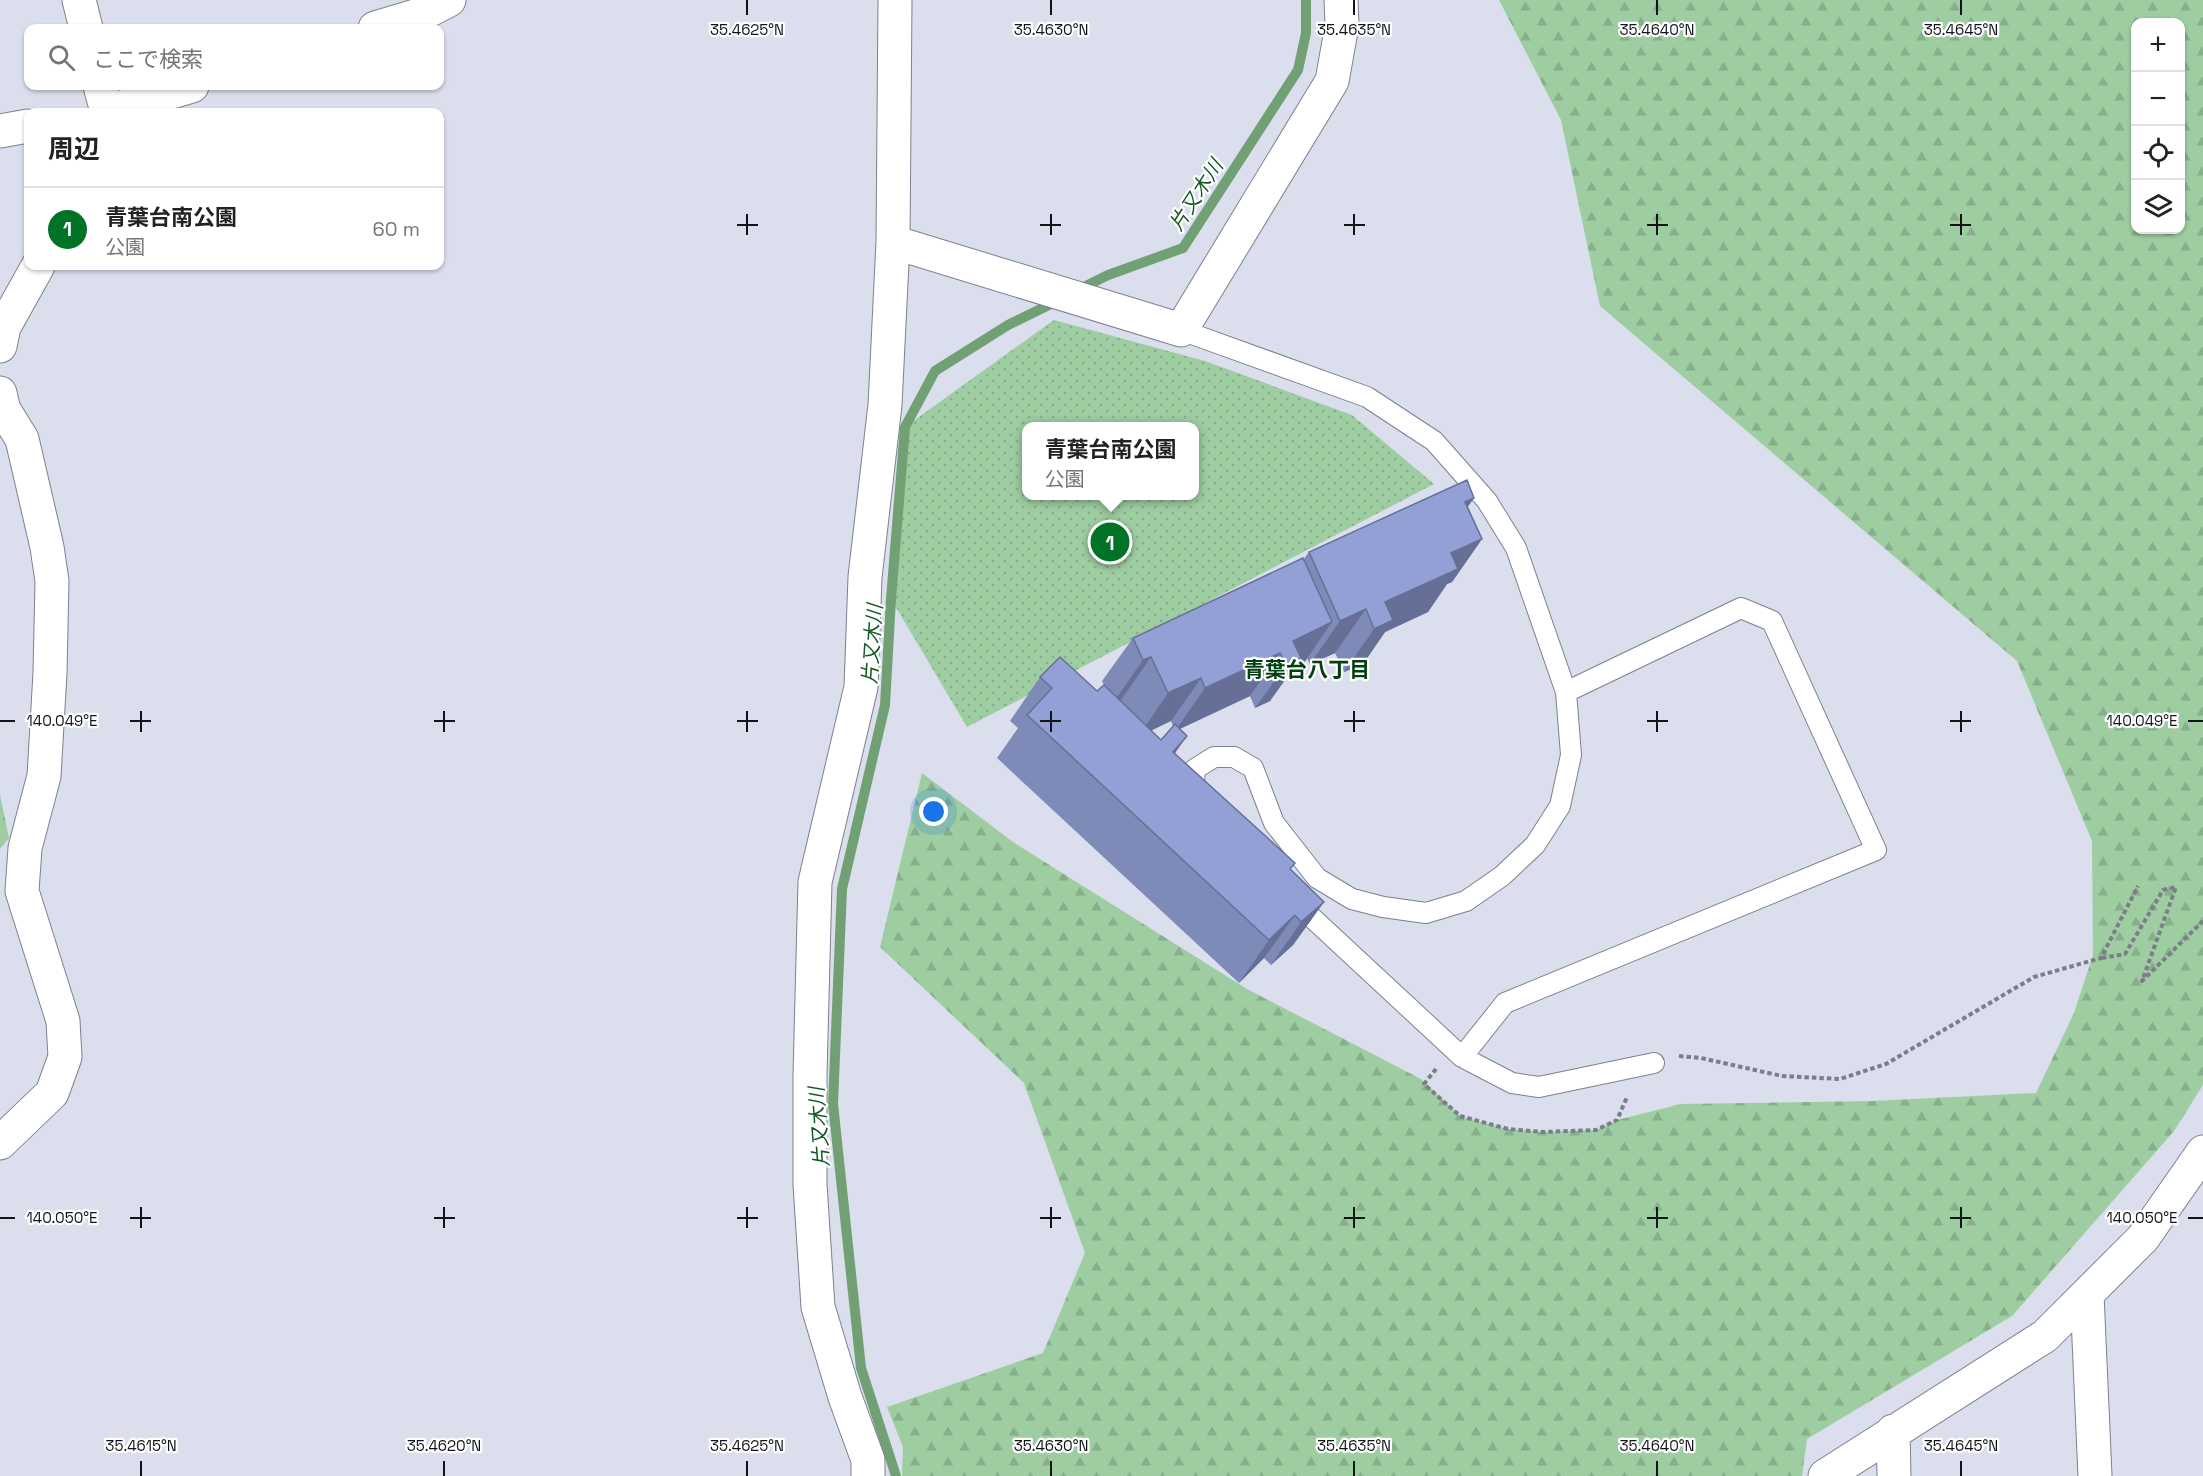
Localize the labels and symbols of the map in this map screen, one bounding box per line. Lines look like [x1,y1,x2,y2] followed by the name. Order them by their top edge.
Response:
[710,20,784,39] text: 35.4625°N
[1014,20,1088,39] text: 35.4630°N
[1317,20,1391,39] text: 35.4635°N
[1619,20,1695,39] text: 35.4640°N
[1924,20,1998,39] text: 35.4645°N
[1163,153,1230,236] water label: 片又木川
[1090,520,1130,564] pin: 1
[856,601,888,685] water label: 片又木川
[1244,656,1370,683] district label: 青葉台八丁目
[27,711,97,730] text: 140.049°E
[2107,711,2177,730] text: 140.049°E
[919,797,948,826] your location
[803,1084,835,1168] water label: 片又木川
[27,1208,97,1227] text: 140.050°E
[2107,1208,2177,1227] text: 140.050°E
[105,1436,177,1455] text: 35.4615°N
[407,1436,481,1455] text: 35.4620°N
[710,1436,784,1455] text: 35.4625°N
[1014,1436,1088,1455] text: 35.4630°N
[1317,1436,1391,1455] text: 35.4635°N
[1619,1436,1695,1455] text: 35.4640°N
[1924,1436,1998,1455] text: 35.4645°N

